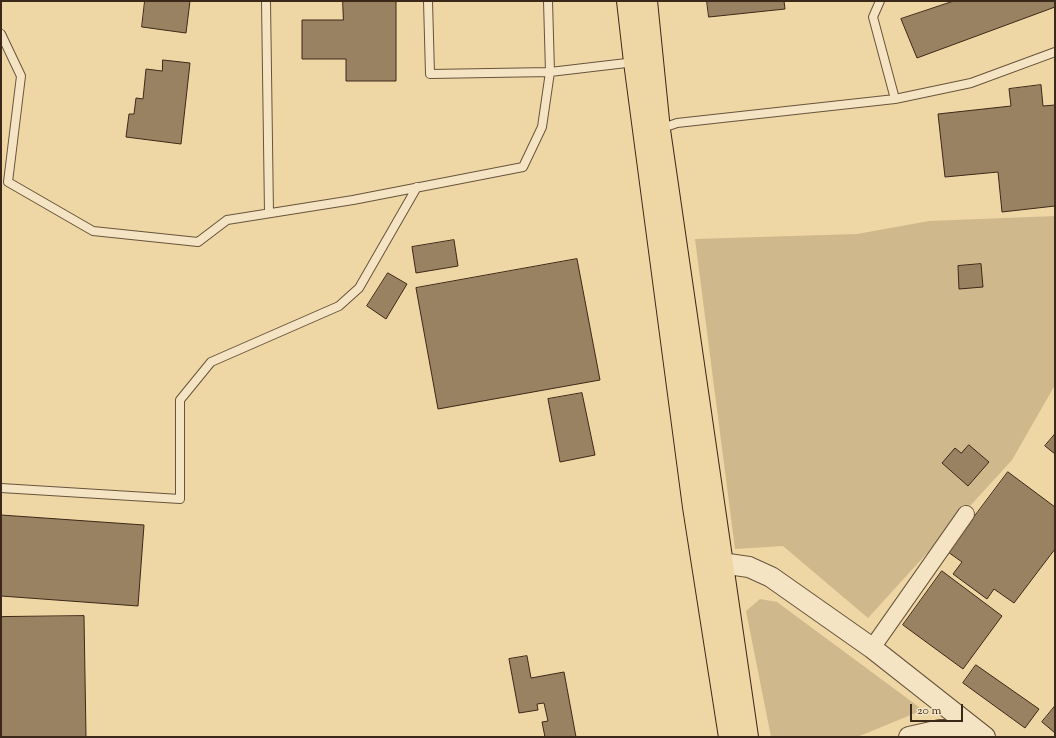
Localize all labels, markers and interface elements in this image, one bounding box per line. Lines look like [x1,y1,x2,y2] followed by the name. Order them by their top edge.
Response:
[912,696,965,722] scale bar
[917,702,941,720] text: 20 m

